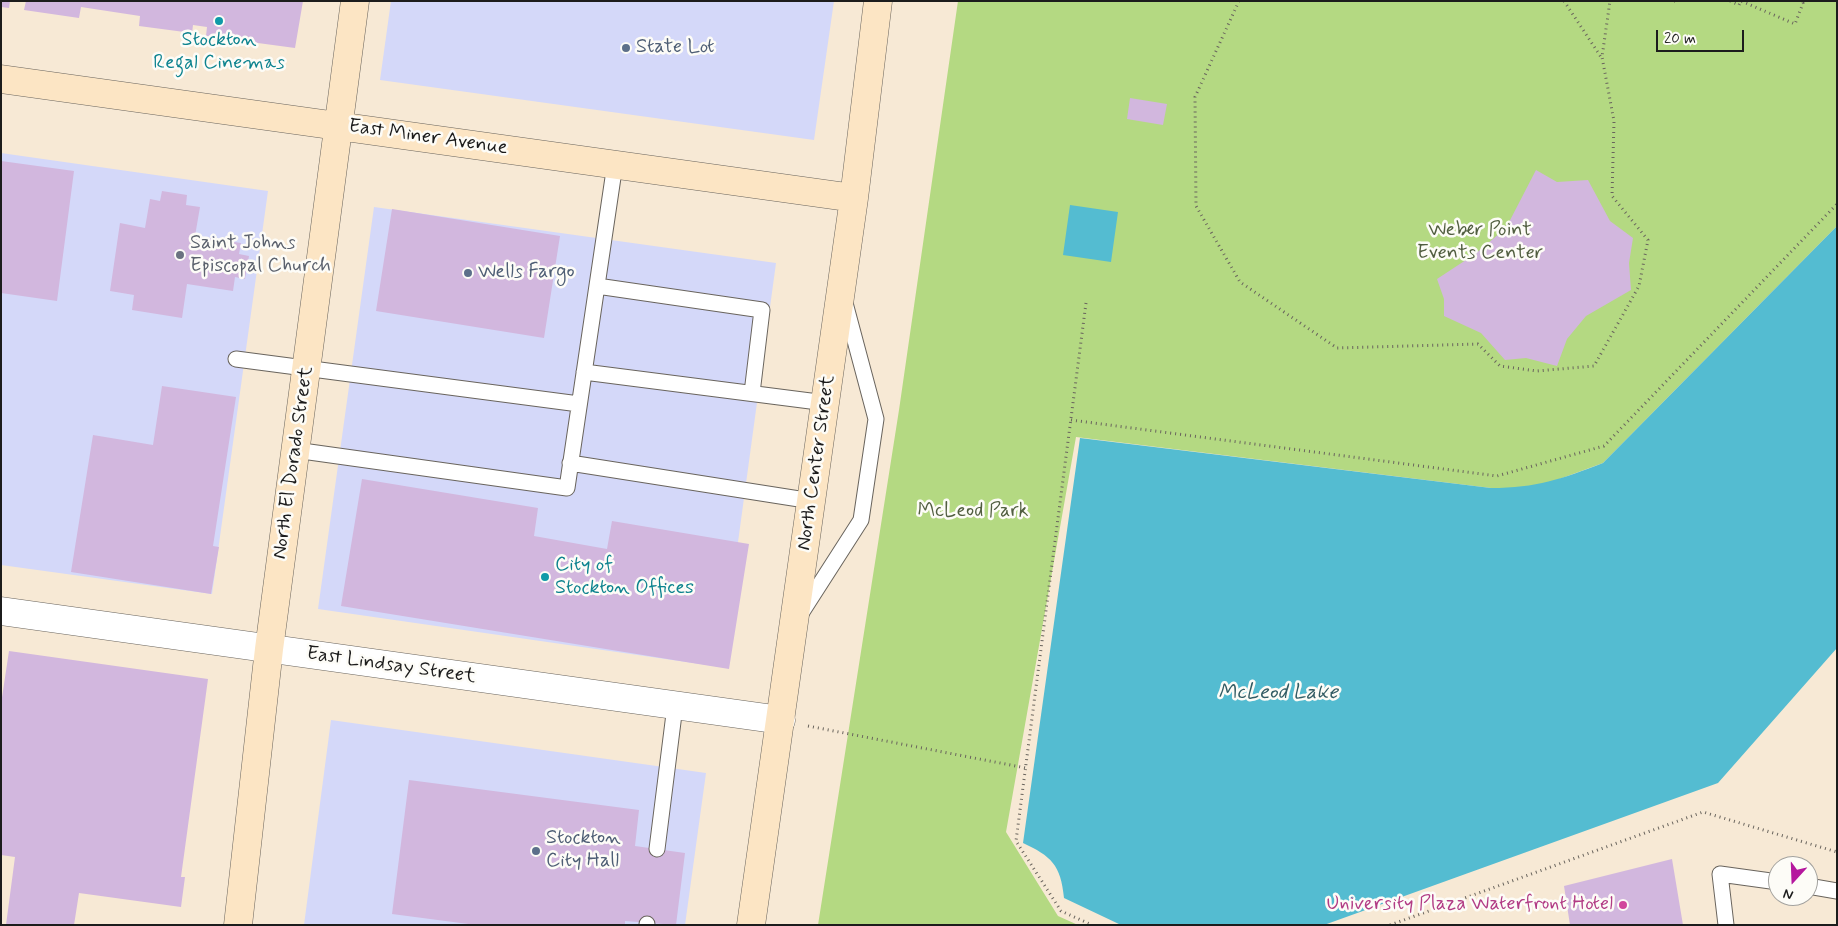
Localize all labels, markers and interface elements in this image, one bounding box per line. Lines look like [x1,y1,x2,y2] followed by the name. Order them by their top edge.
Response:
[213,15,225,27] marker: Stockton Regal Cinemas
[1658,20,1746,52] scale bar
[153,29,285,76] place label: Stockton Regal Cinemas
[1664,29,1696,49] text: 20 m
[636,36,714,60] place label: State Lot
[620,42,632,54] marker: State Lot
[347,115,509,161] street label: East Miner Avenue
[1417,219,1543,266] park label: Weber Point Events Center
[190,232,331,279] place label: Saint Johns Episcopal Church
[174,249,186,261] marker: Saint Johns Episcopal Church
[478,261,575,285] place label: Wells Fargo
[462,267,474,279] marker: Wells Fargo
[269,365,319,561] street label: North El Dorado Street
[793,374,841,552] street label: North Center Street
[918,500,1028,524] park label: McLeod Park
[555,554,694,601] place label: City of Stockton Offices
[539,571,551,583] marker: City of Stockton Offices
[305,642,477,690] street label: East Lindsay Street
[1218,681,1338,707] water label: McLeod Lake
[546,827,621,874] place label: Stockton City Hall
[530,845,542,857] marker: Stockton City Hall
[1768,856,1818,906] north arrow
[1781,884,1796,904] text: N
[1327,893,1613,917] place label: University Plaza Waterfront Hotel
[1617,899,1629,911] marker: University Plaza Waterfront Hotel

